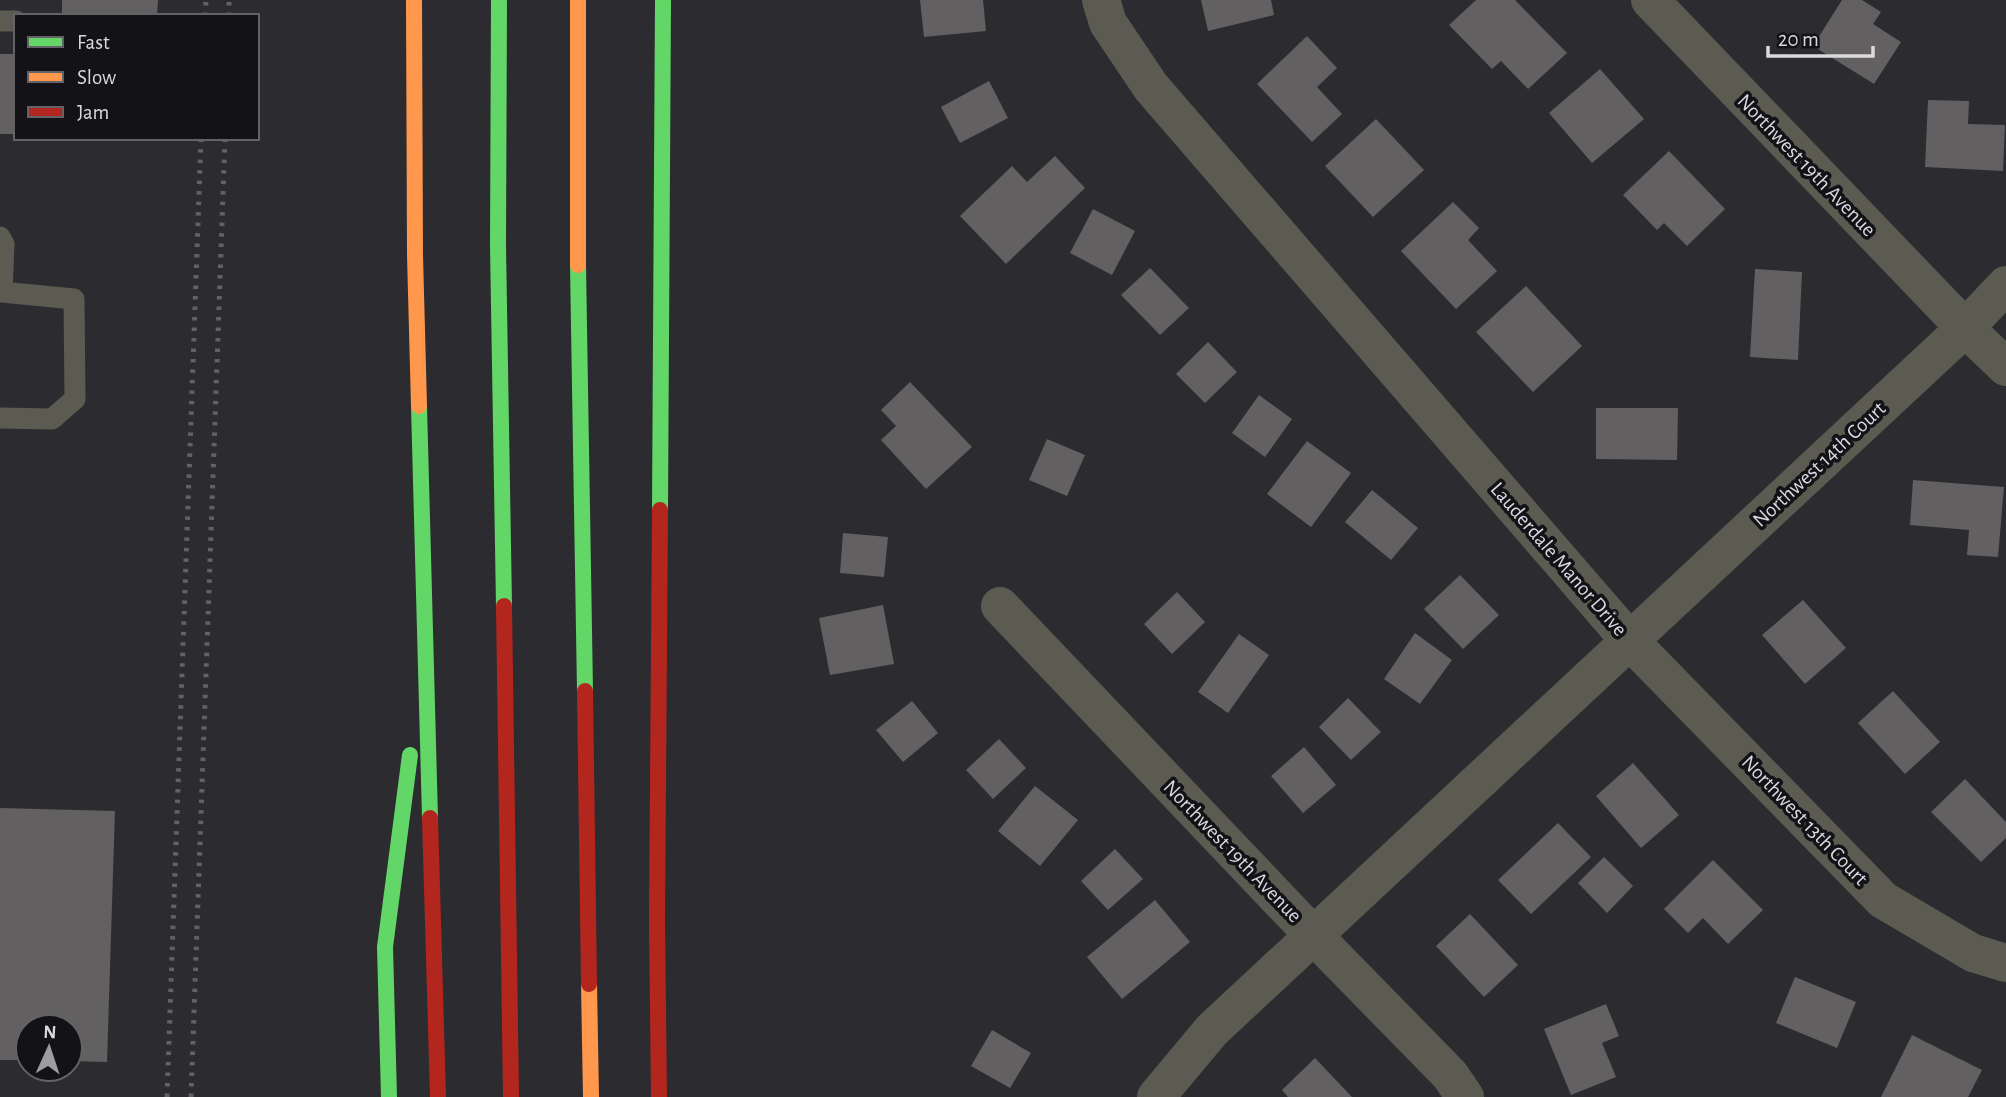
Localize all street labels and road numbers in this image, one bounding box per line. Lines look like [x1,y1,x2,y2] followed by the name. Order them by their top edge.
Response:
[1733,90,1880,241] street label: Northwest 19th Avenue
[1749,398,1890,531] street label: Northwest 14th Court
[1486,478,1631,640] street label: Lauderdale Manor Drive
[1738,751,1872,889] street label: Northwest 13th Court
[1159,776,1306,927] street label: Northwest 19th Avenue

